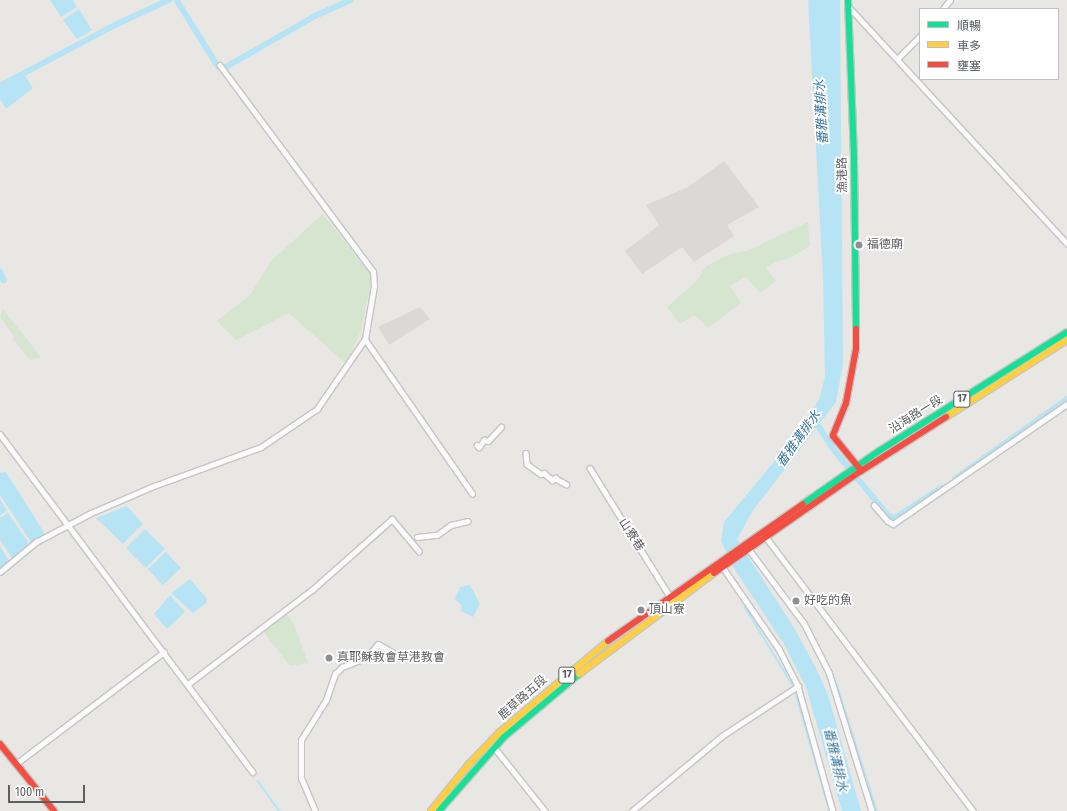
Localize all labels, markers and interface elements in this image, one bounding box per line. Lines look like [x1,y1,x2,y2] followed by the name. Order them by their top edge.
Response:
[919,8,1059,80] legend
[957,19,981,33] text: 順暢
[957,39,981,53] text: 車多
[957,59,981,73] text: 壅塞
[813,79,831,145] water label: 番雅溝排水
[835,157,851,193] street label: 漁港路
[867,238,903,252] place label: 福德廟
[854,240,864,250] marker: 福德廟
[953,390,971,408] road number: 17
[887,393,945,437] street label: 沿海路一段
[774,408,824,470] water label: 番雅溝排水
[615,516,647,554] street label: 山寮巷
[804,594,852,608] place label: 好吃的魚
[791,596,801,606] marker: 好吃的魚
[649,603,685,617] place label: 頂山寮
[636,605,646,615] marker: 頂山寮
[337,651,445,665] place label: 真耶穌教會草港教會
[324,653,334,663] marker: 真耶穌教會草港教會
[558,666,576,684] road number: 17
[496,673,550,723] street label: 鹿草路五段
[820,727,850,793] water label: 番雅溝排水
[10,777,87,803] scale bar
[15,785,44,799] text: 100 m

